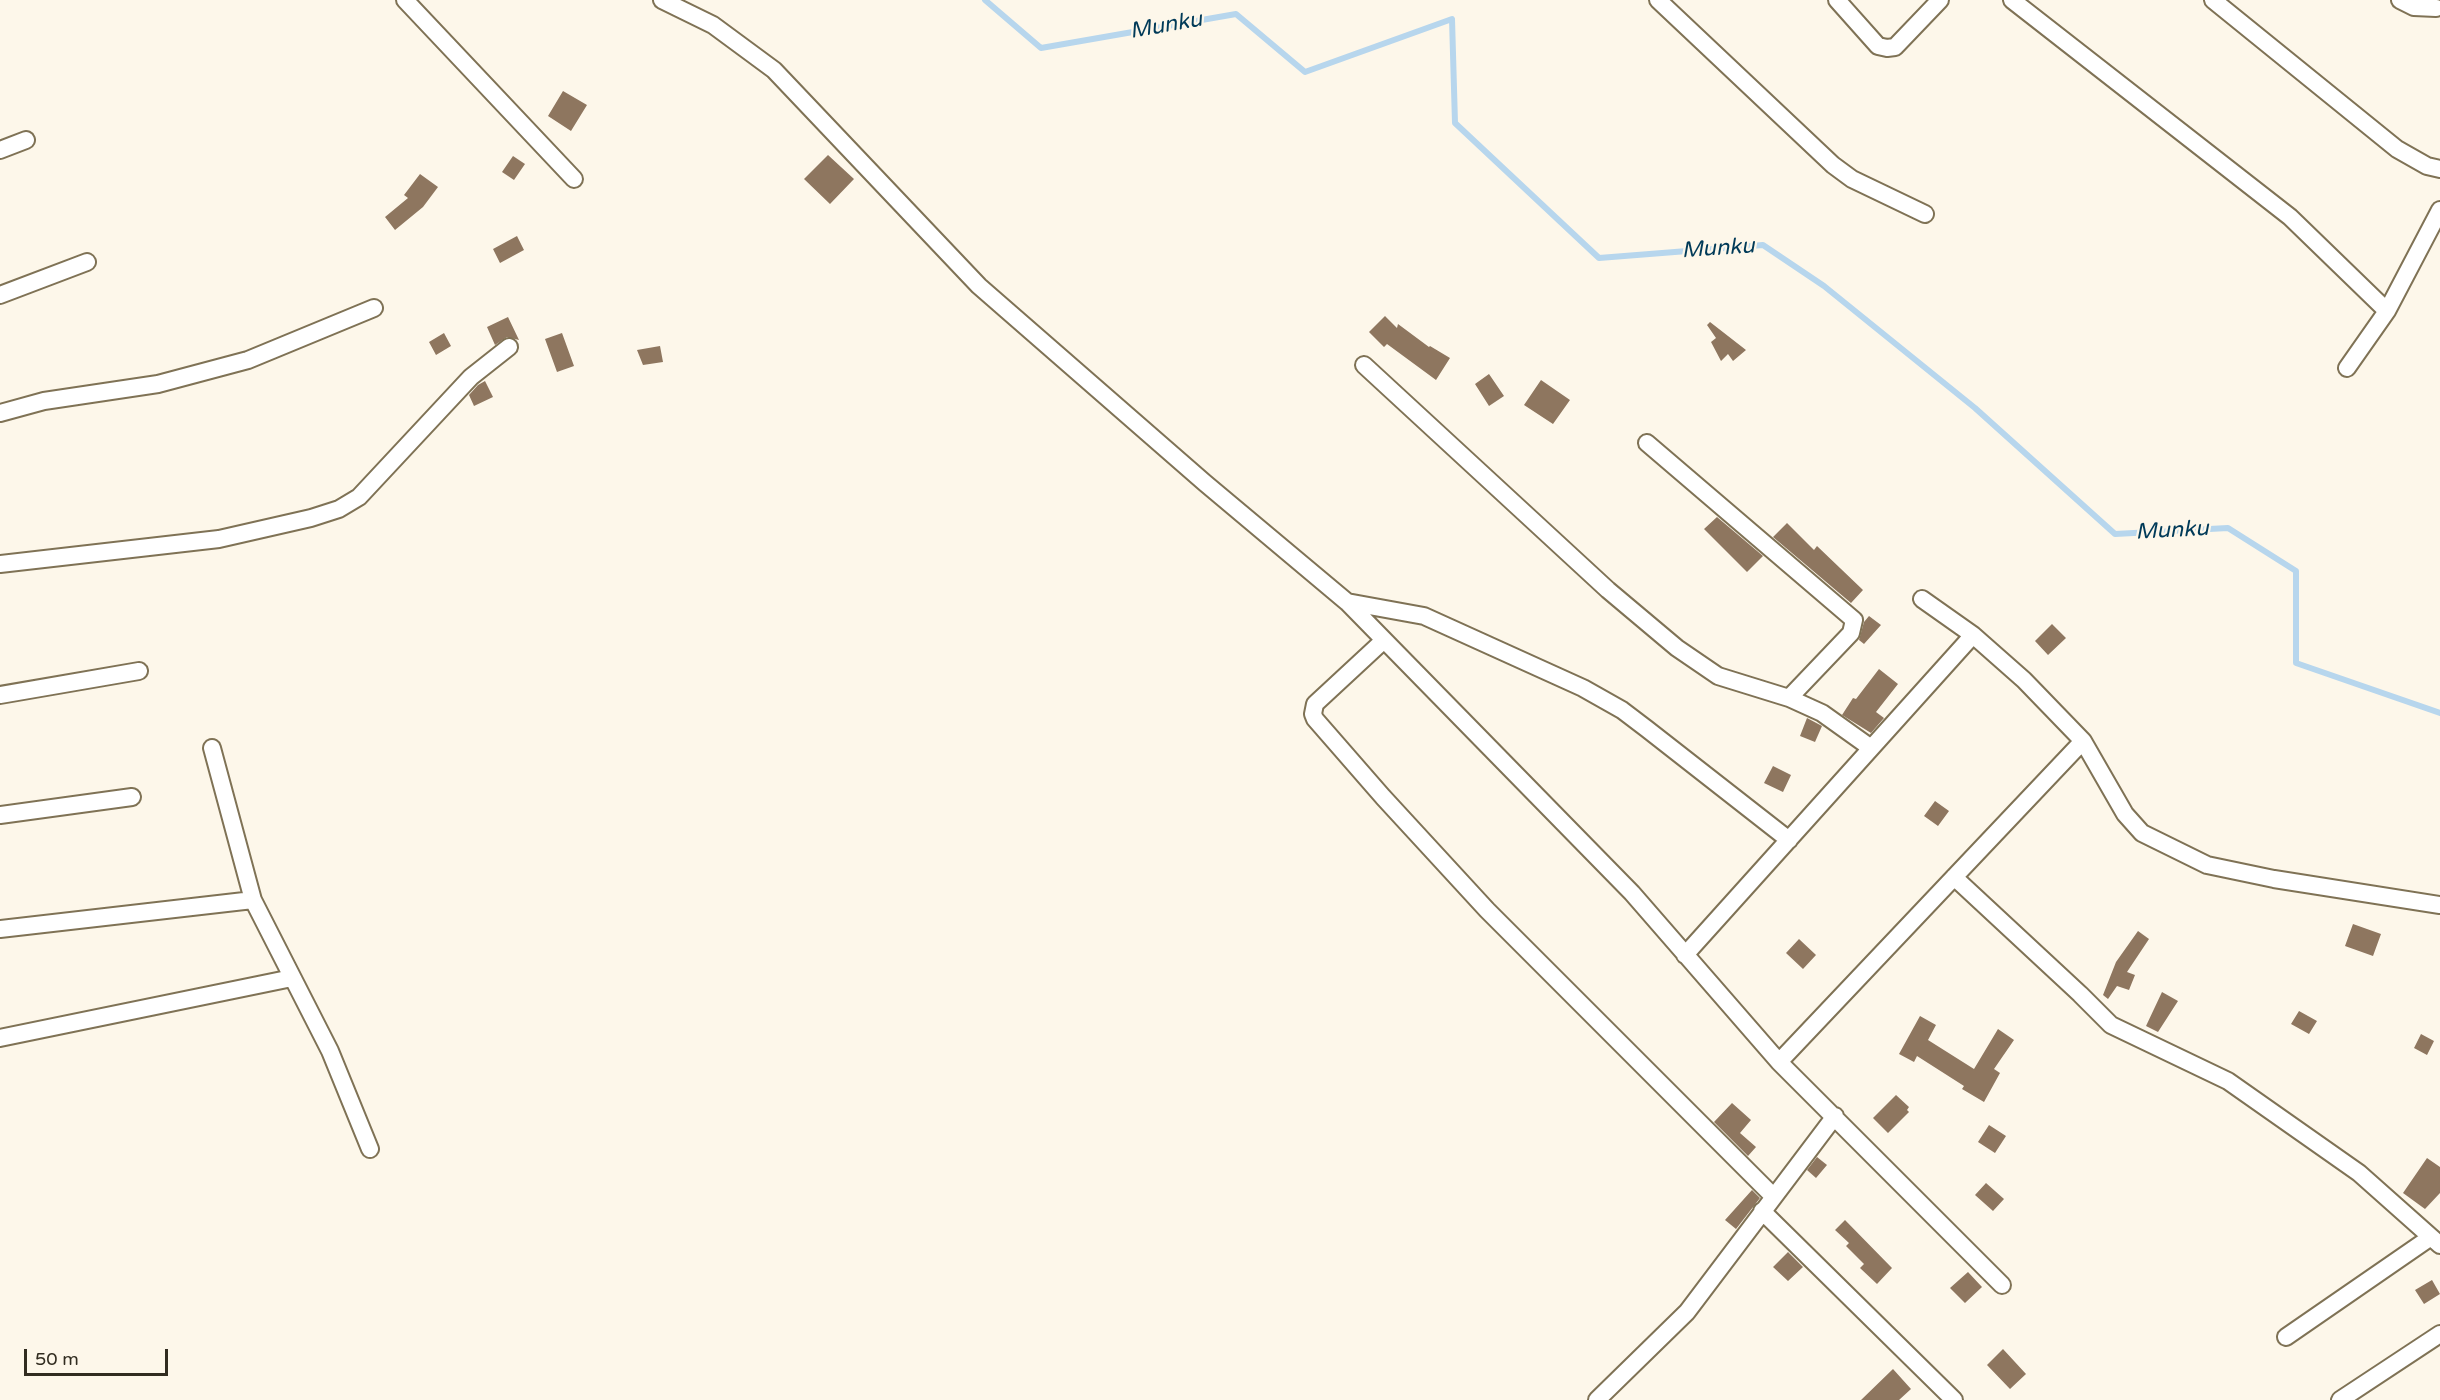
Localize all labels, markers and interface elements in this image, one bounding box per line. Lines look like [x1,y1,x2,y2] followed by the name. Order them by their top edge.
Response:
[1128,7,1204,45] water label: Munku
[1681,233,1755,265] water label: Munku
[2135,516,2209,546] water label: Munku
[27,1337,171,1375] scale bar
[35,1348,79,1370] text: 50 m

